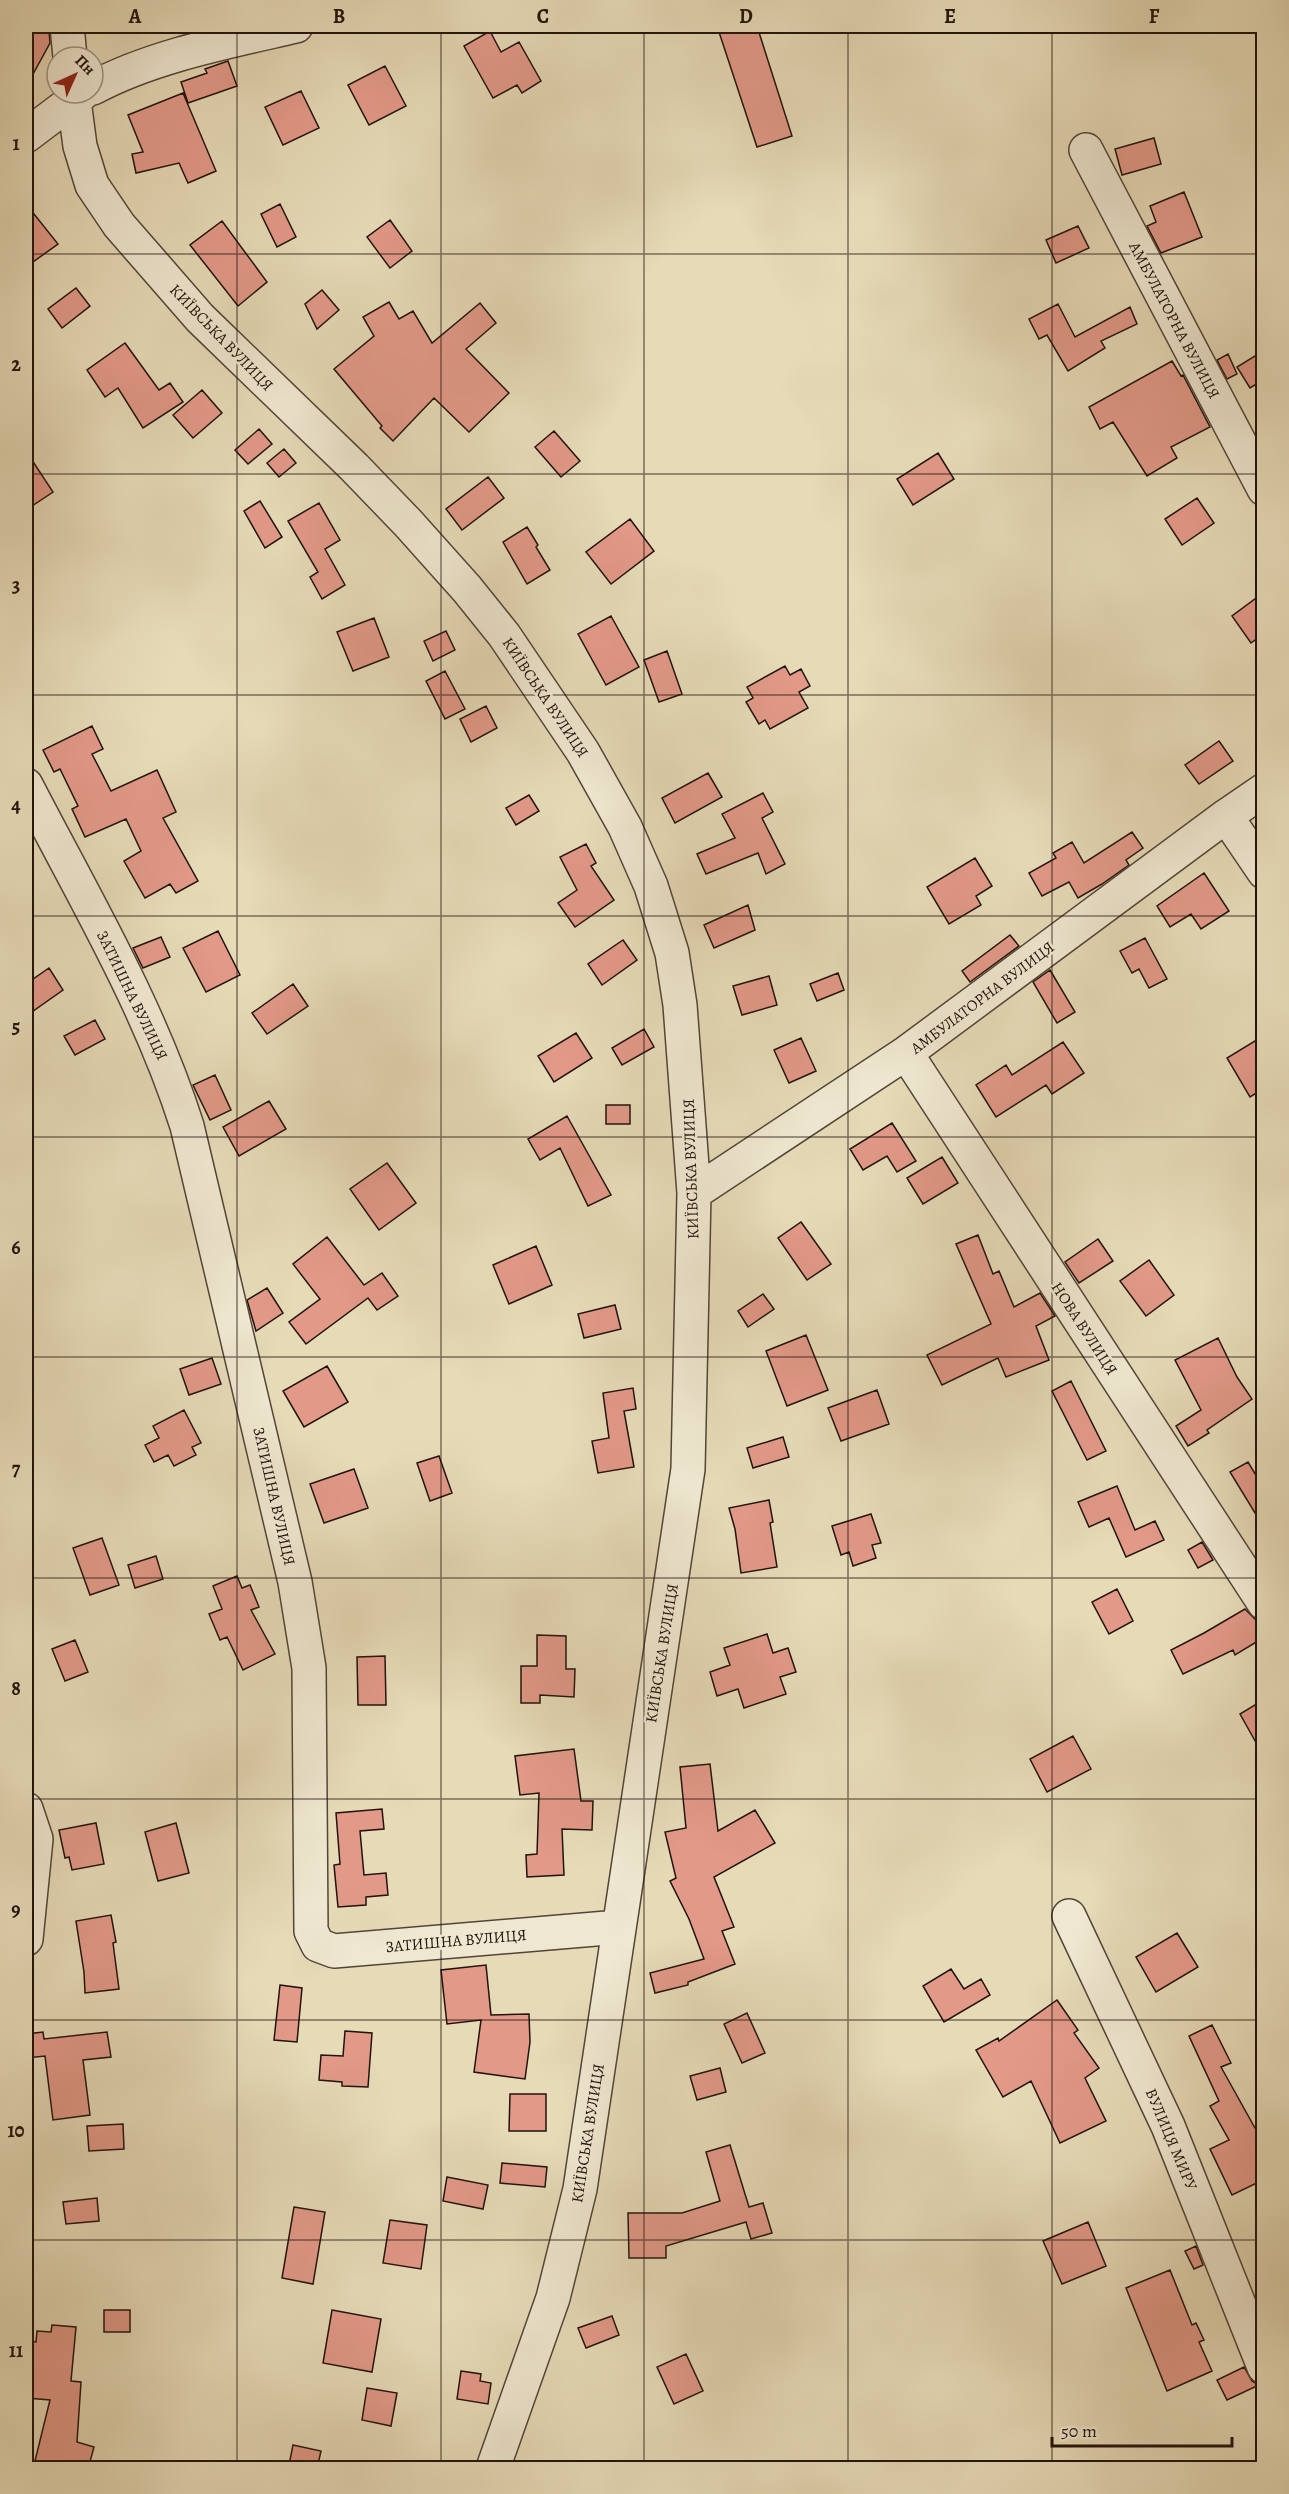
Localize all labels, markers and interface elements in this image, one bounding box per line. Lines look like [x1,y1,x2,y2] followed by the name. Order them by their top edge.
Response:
[128,3,142,30] text: A
[333,3,345,30] text: B
[537,3,549,30] text: C
[739,3,753,30] text: D
[944,3,956,30] text: E
[1149,3,1160,30] text: F
[45,45,105,105] north arrow
[70,50,100,80] text: Пн
[12,130,20,157] text: 1
[1123,237,1225,403] street label: АМБУЛАТОРНА ВУЛИЦЯ
[165,279,278,396] street label: КИЇВСЬКА ВУЛИЦЯ
[11,351,21,378] text: 2
[12,572,20,599] text: 3
[497,633,594,762] street label: КИЇВСЬКА ВУЛИЦЯ
[11,792,21,819] text: 4
[91,927,173,1064] street label: ЗАТИШНА ВУЛИЦЯ
[905,936,1059,1060] street label: АМБУЛАТОРНА ВУЛИЦЯ
[12,1013,20,1040] text: 5
[678,1098,704,1240] street label: КИЇВСЬКА ВУЛИЦЯ
[11,1234,21,1261] text: 6
[1046,1278,1123,1380] street label: НОВА ВУЛИЦЯ
[247,1425,301,1568] street label: ЗАТИШНА ВУЛИЦЯ
[12,1455,21,1482] text: 7
[640,1582,684,1724] street label: КИЇВСЬКА ВУЛИЦЯ
[11,1675,21,1702] text: 8
[11,1896,21,1923] text: 9
[385,1924,528,1958] street label: ЗАТИШНА ВУЛИЦЯ
[566,2062,610,2204] street label: КИЇВСЬКА ВУЛИЦЯ
[1140,2085,1203,2194] street label: ВУЛИЦЯ МИРУ
[7,2117,25,2144] text: 10
[9,2337,23,2364] text: 11
[1052,2410,1232,2448] scale bar
[1061,2419,1097,2443] text: 50 m

